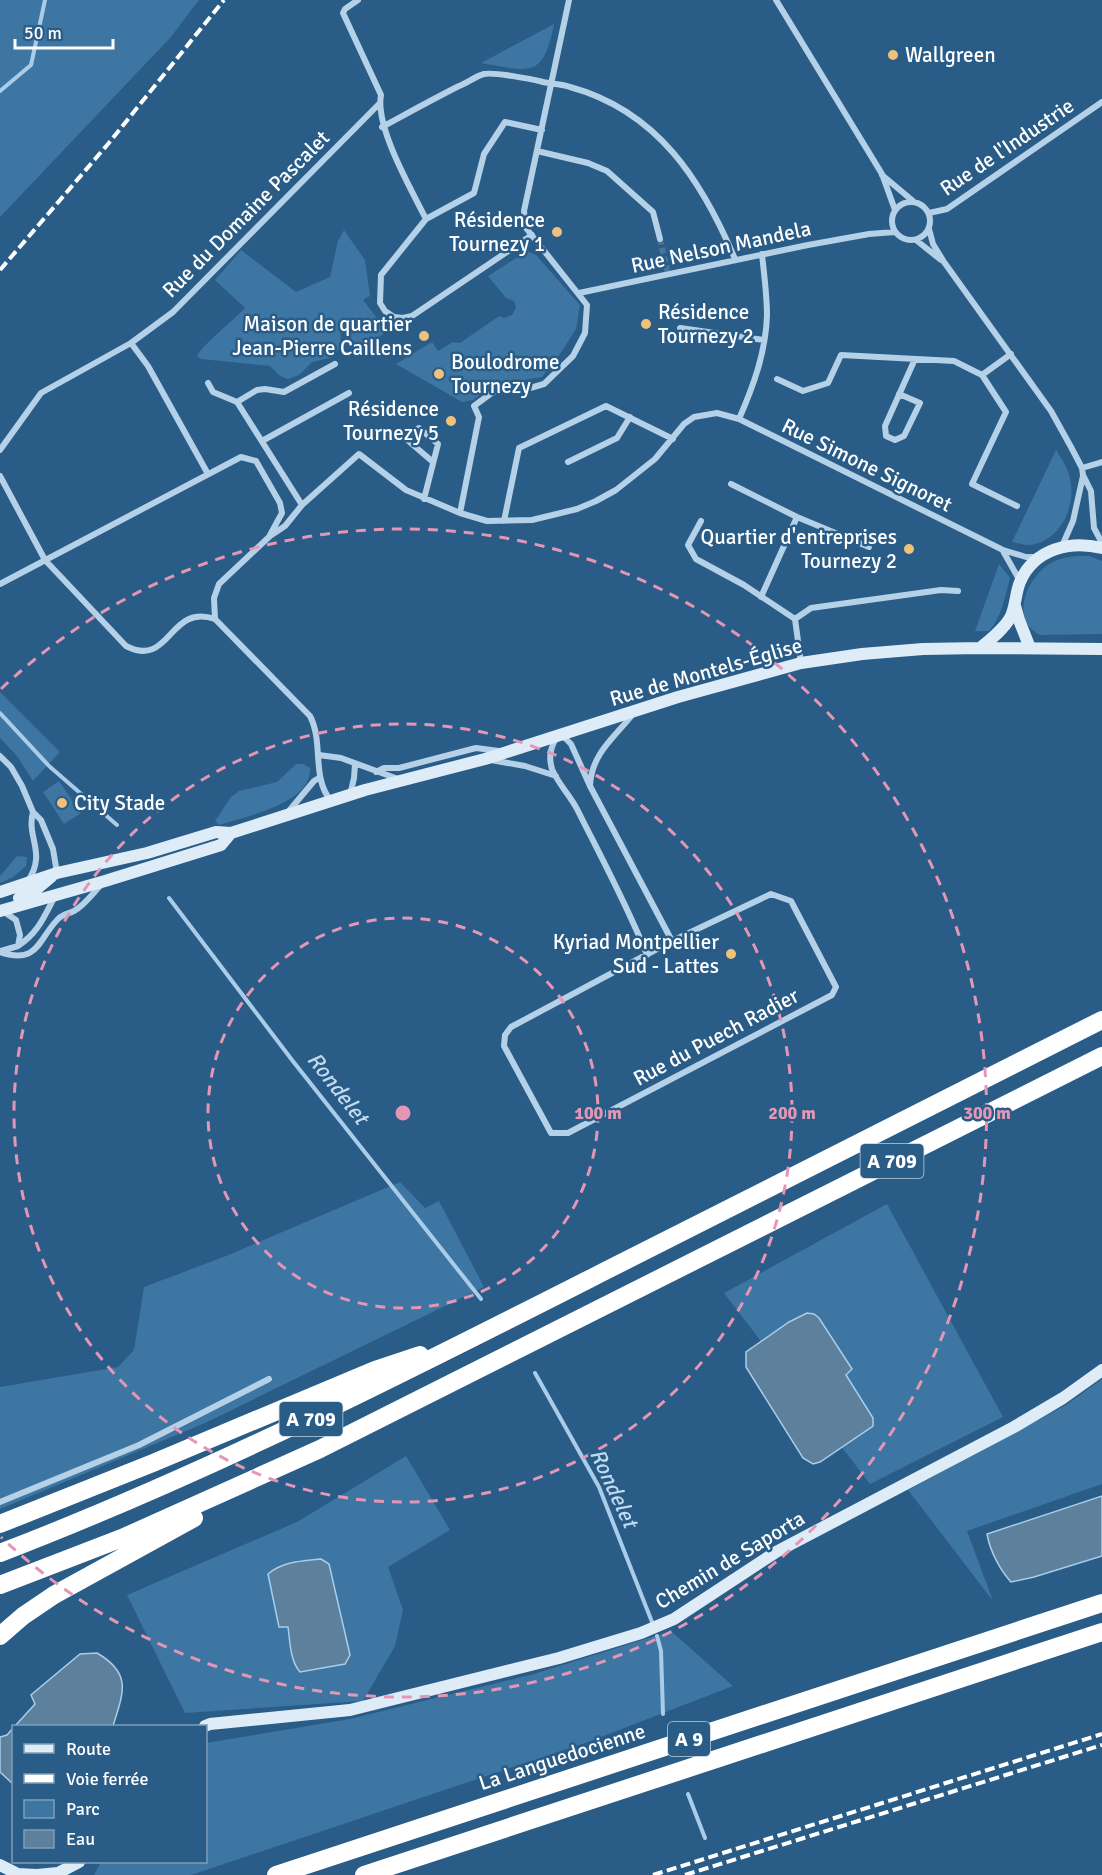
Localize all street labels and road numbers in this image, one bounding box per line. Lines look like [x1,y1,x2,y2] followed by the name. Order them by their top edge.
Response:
[935,93,1079,201] street label: Rue de l'Industrie
[157,125,335,303] street label: Rue du Domaine Pascalet
[629,215,813,279] street label: Rue Nelson Mandela
[778,412,956,518] street label: Rue Simone Signoret
[607,632,805,712] street label: Rue de Montels-Église
[629,982,803,1092] street label: Rue du Puech Radier
[860,1144,924,1178] road number: A 709
[280,1402,342,1436] road number: A 709
[650,1505,810,1615] street label: Chemin de Saporta
[475,1718,649,1796] street label: La Languedocienne
[668,1722,710,1756] road number: A 9

